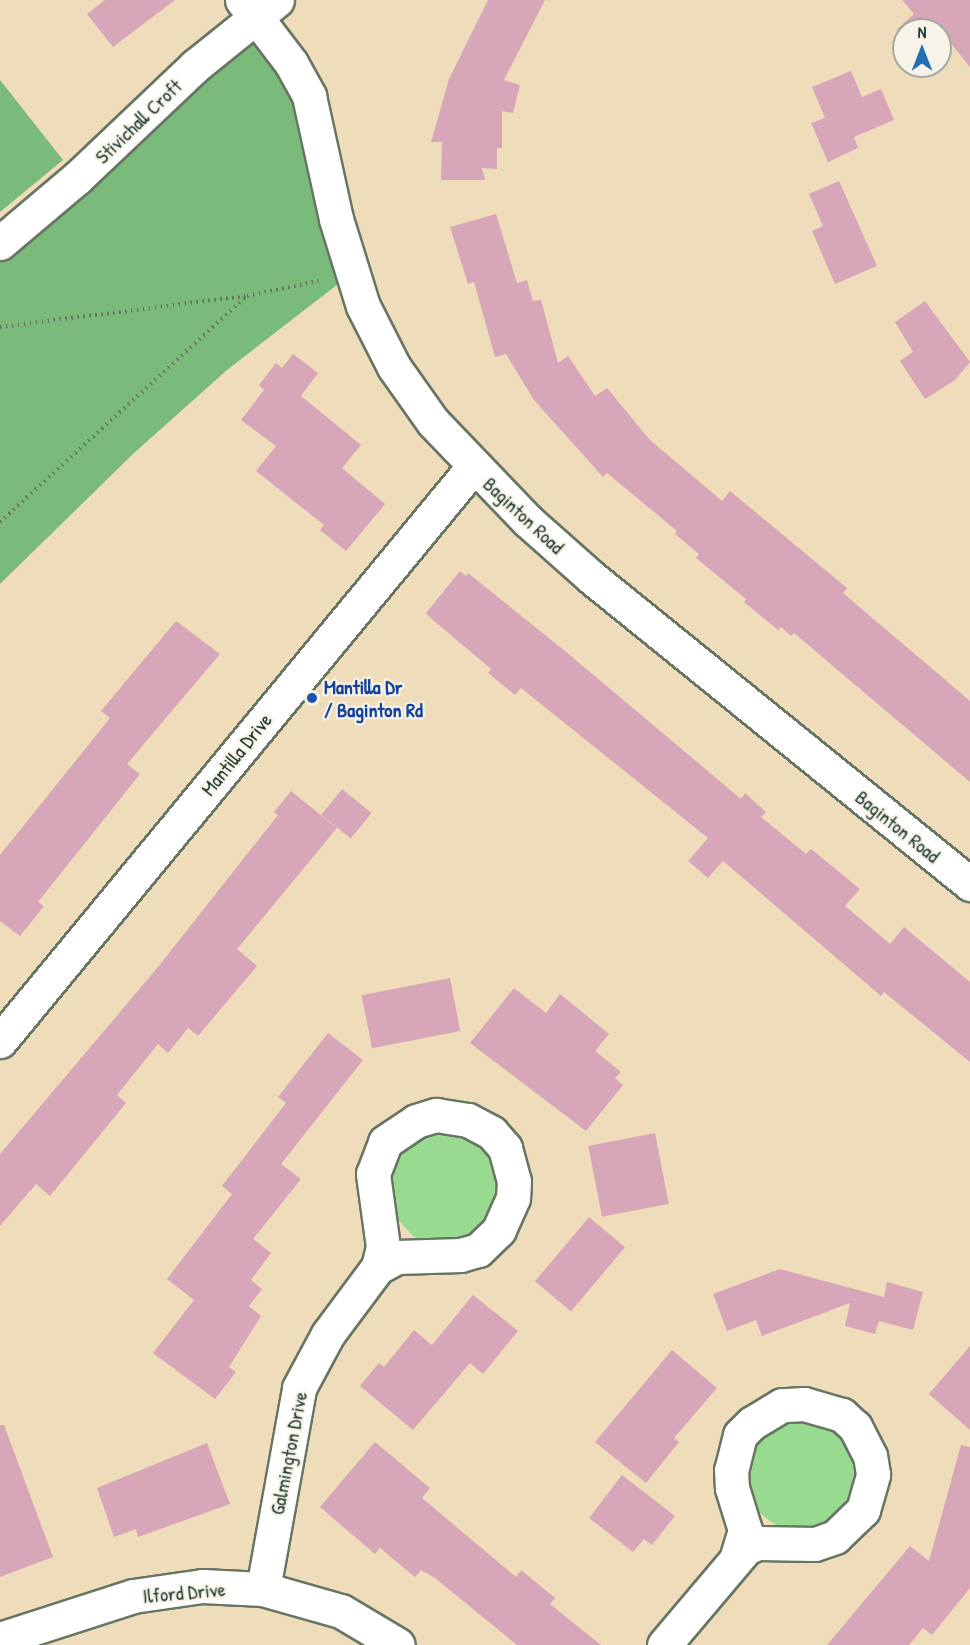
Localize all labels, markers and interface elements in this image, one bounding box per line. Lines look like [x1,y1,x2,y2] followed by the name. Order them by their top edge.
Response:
[892,18,952,78] north arrow
[918,21,926,43] text: N
[90,74,186,168] street label: Stivichall Croft
[479,472,569,558] street label: Baginton Road
[324,674,423,721] place label: Mantilla Dr / Baginton Rd
[305,691,319,705] marker: Mantilla Dr / Baginton Rd
[196,708,276,800] street label: Mantilla Drive
[851,785,945,867] street label: Baginton Road
[264,1389,312,1517] street label: Galmington Drive
[142,1576,226,1608] street label: Ilford Drive

